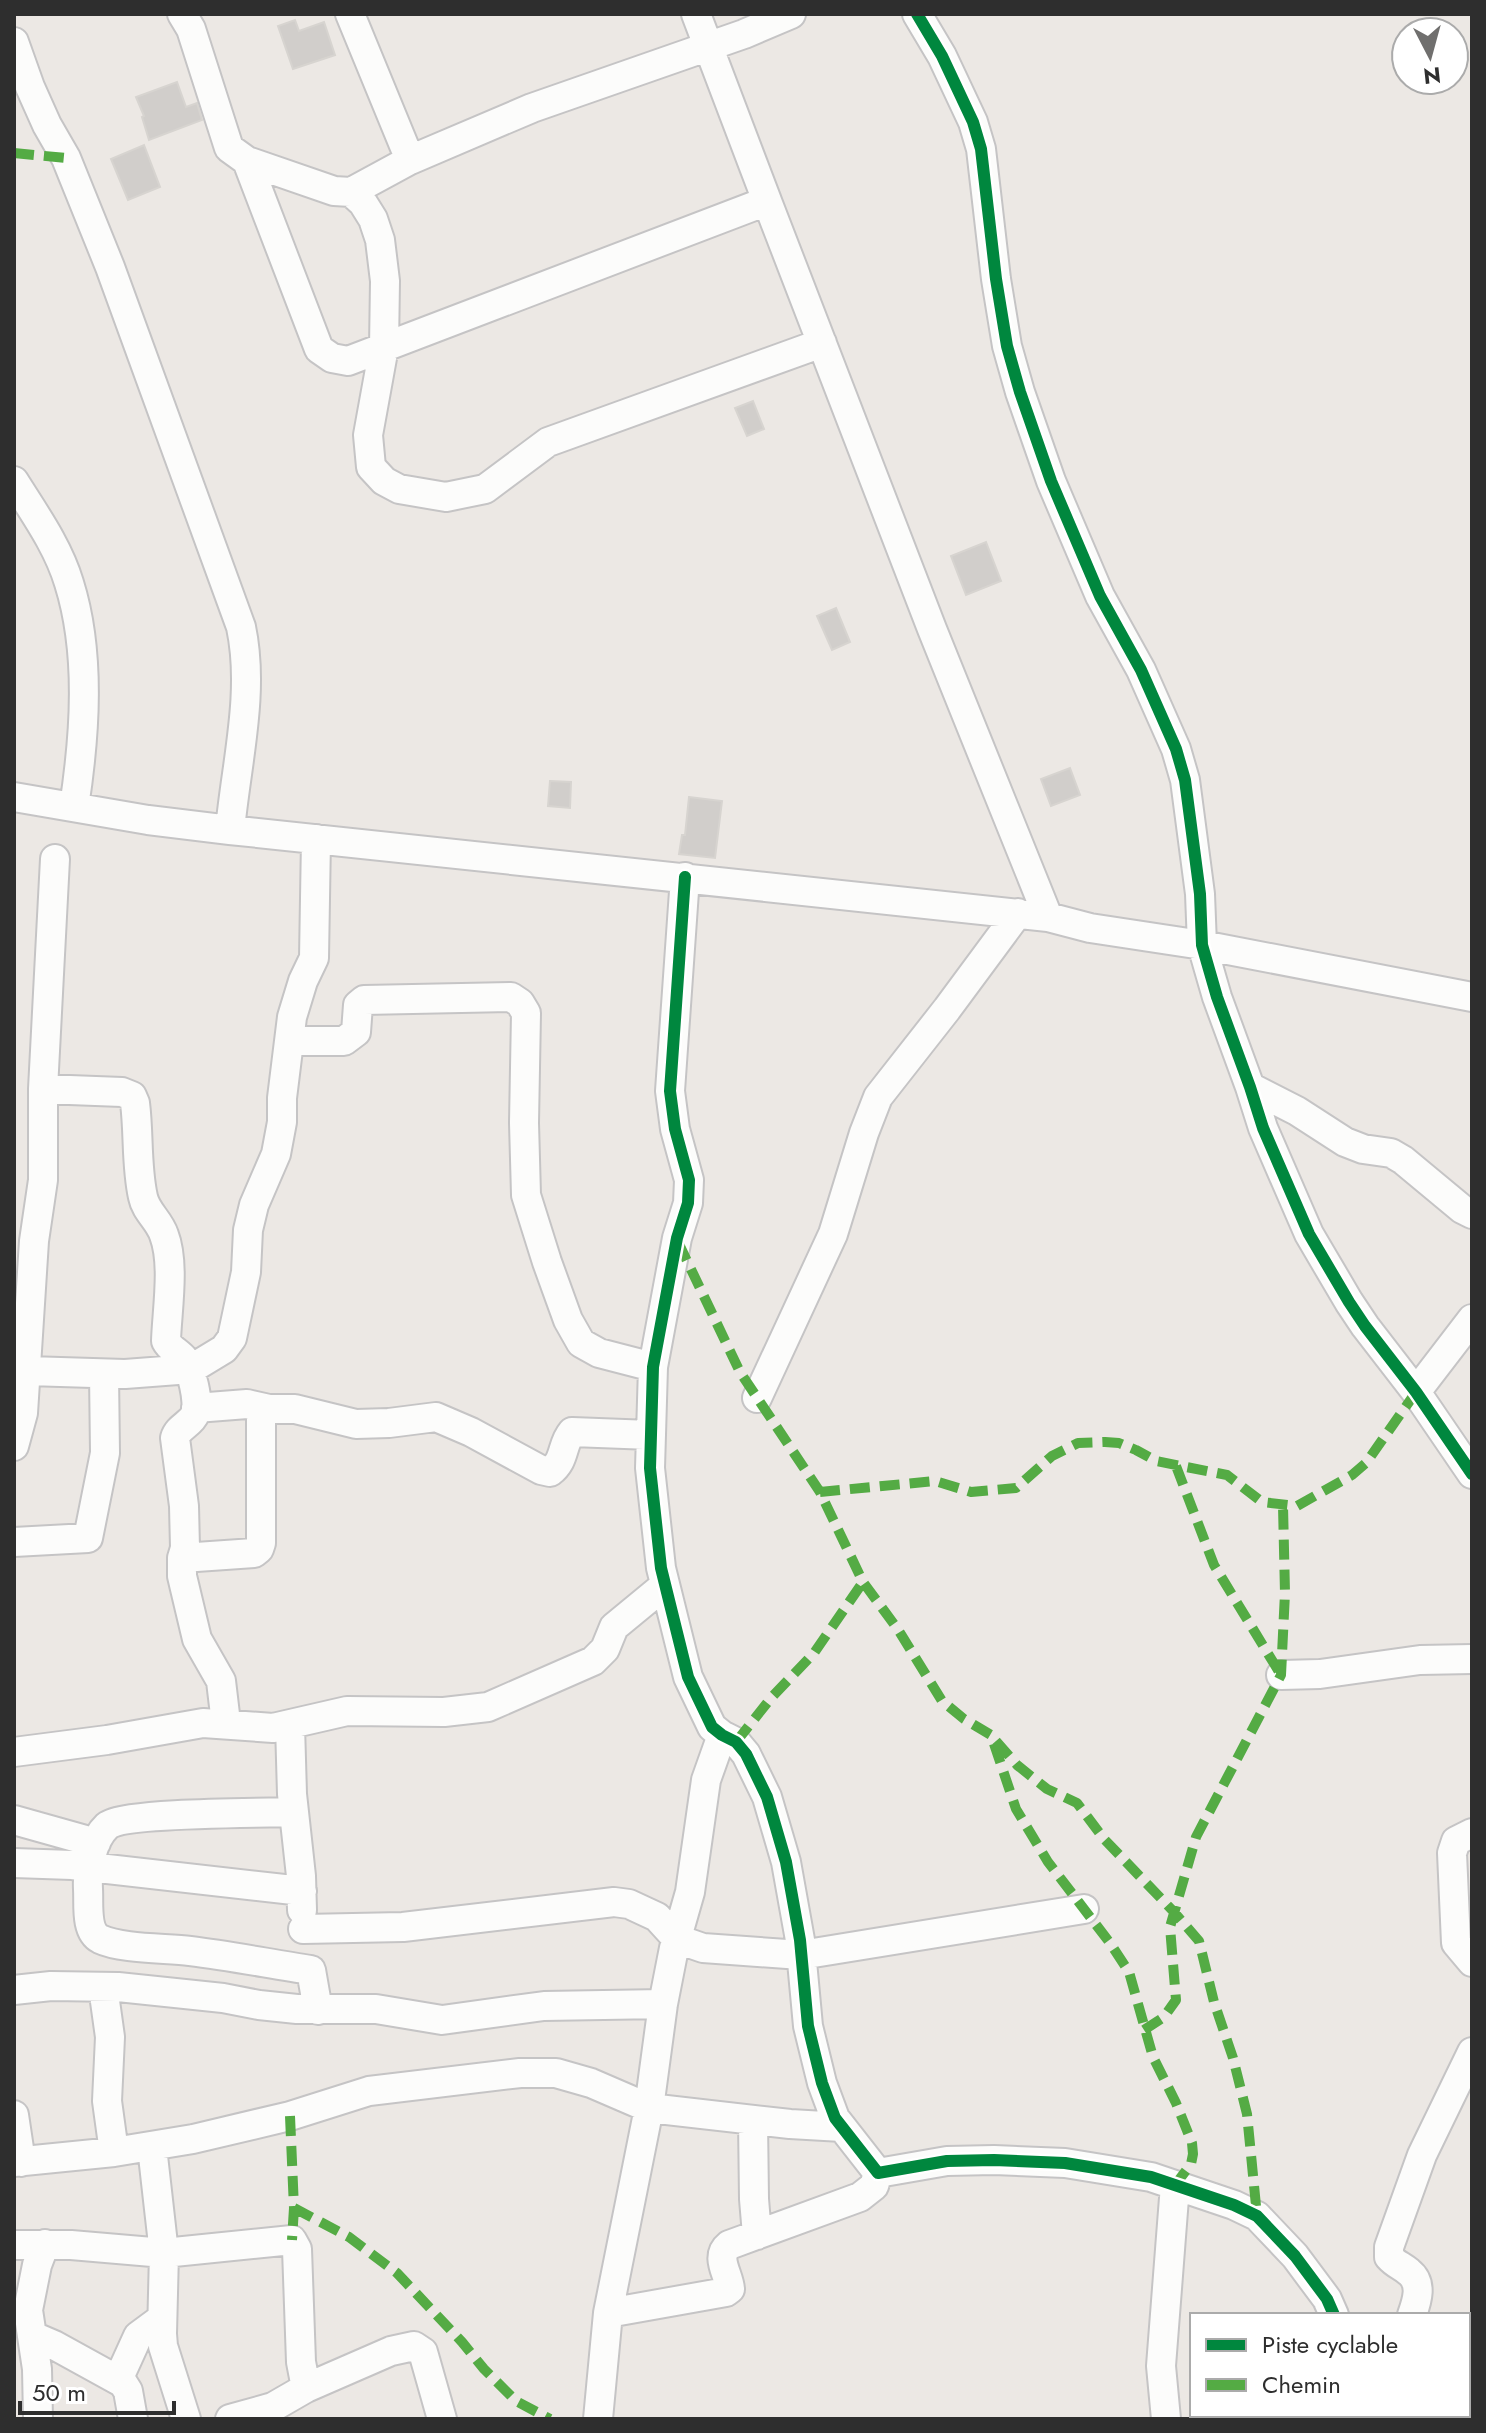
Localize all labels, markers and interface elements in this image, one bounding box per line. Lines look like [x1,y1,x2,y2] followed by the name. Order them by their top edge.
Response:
[1390,16,1470,96] north arrow
[1422,59,1442,93] text: N
[1190,2313,1470,2417] legend
[1262,2327,1398,2362] text: Piste cyclable
[20,2365,174,2415] scale bar
[1262,2367,1341,2402] text: Chemin
[32,2375,86,2410] text: 50 m

